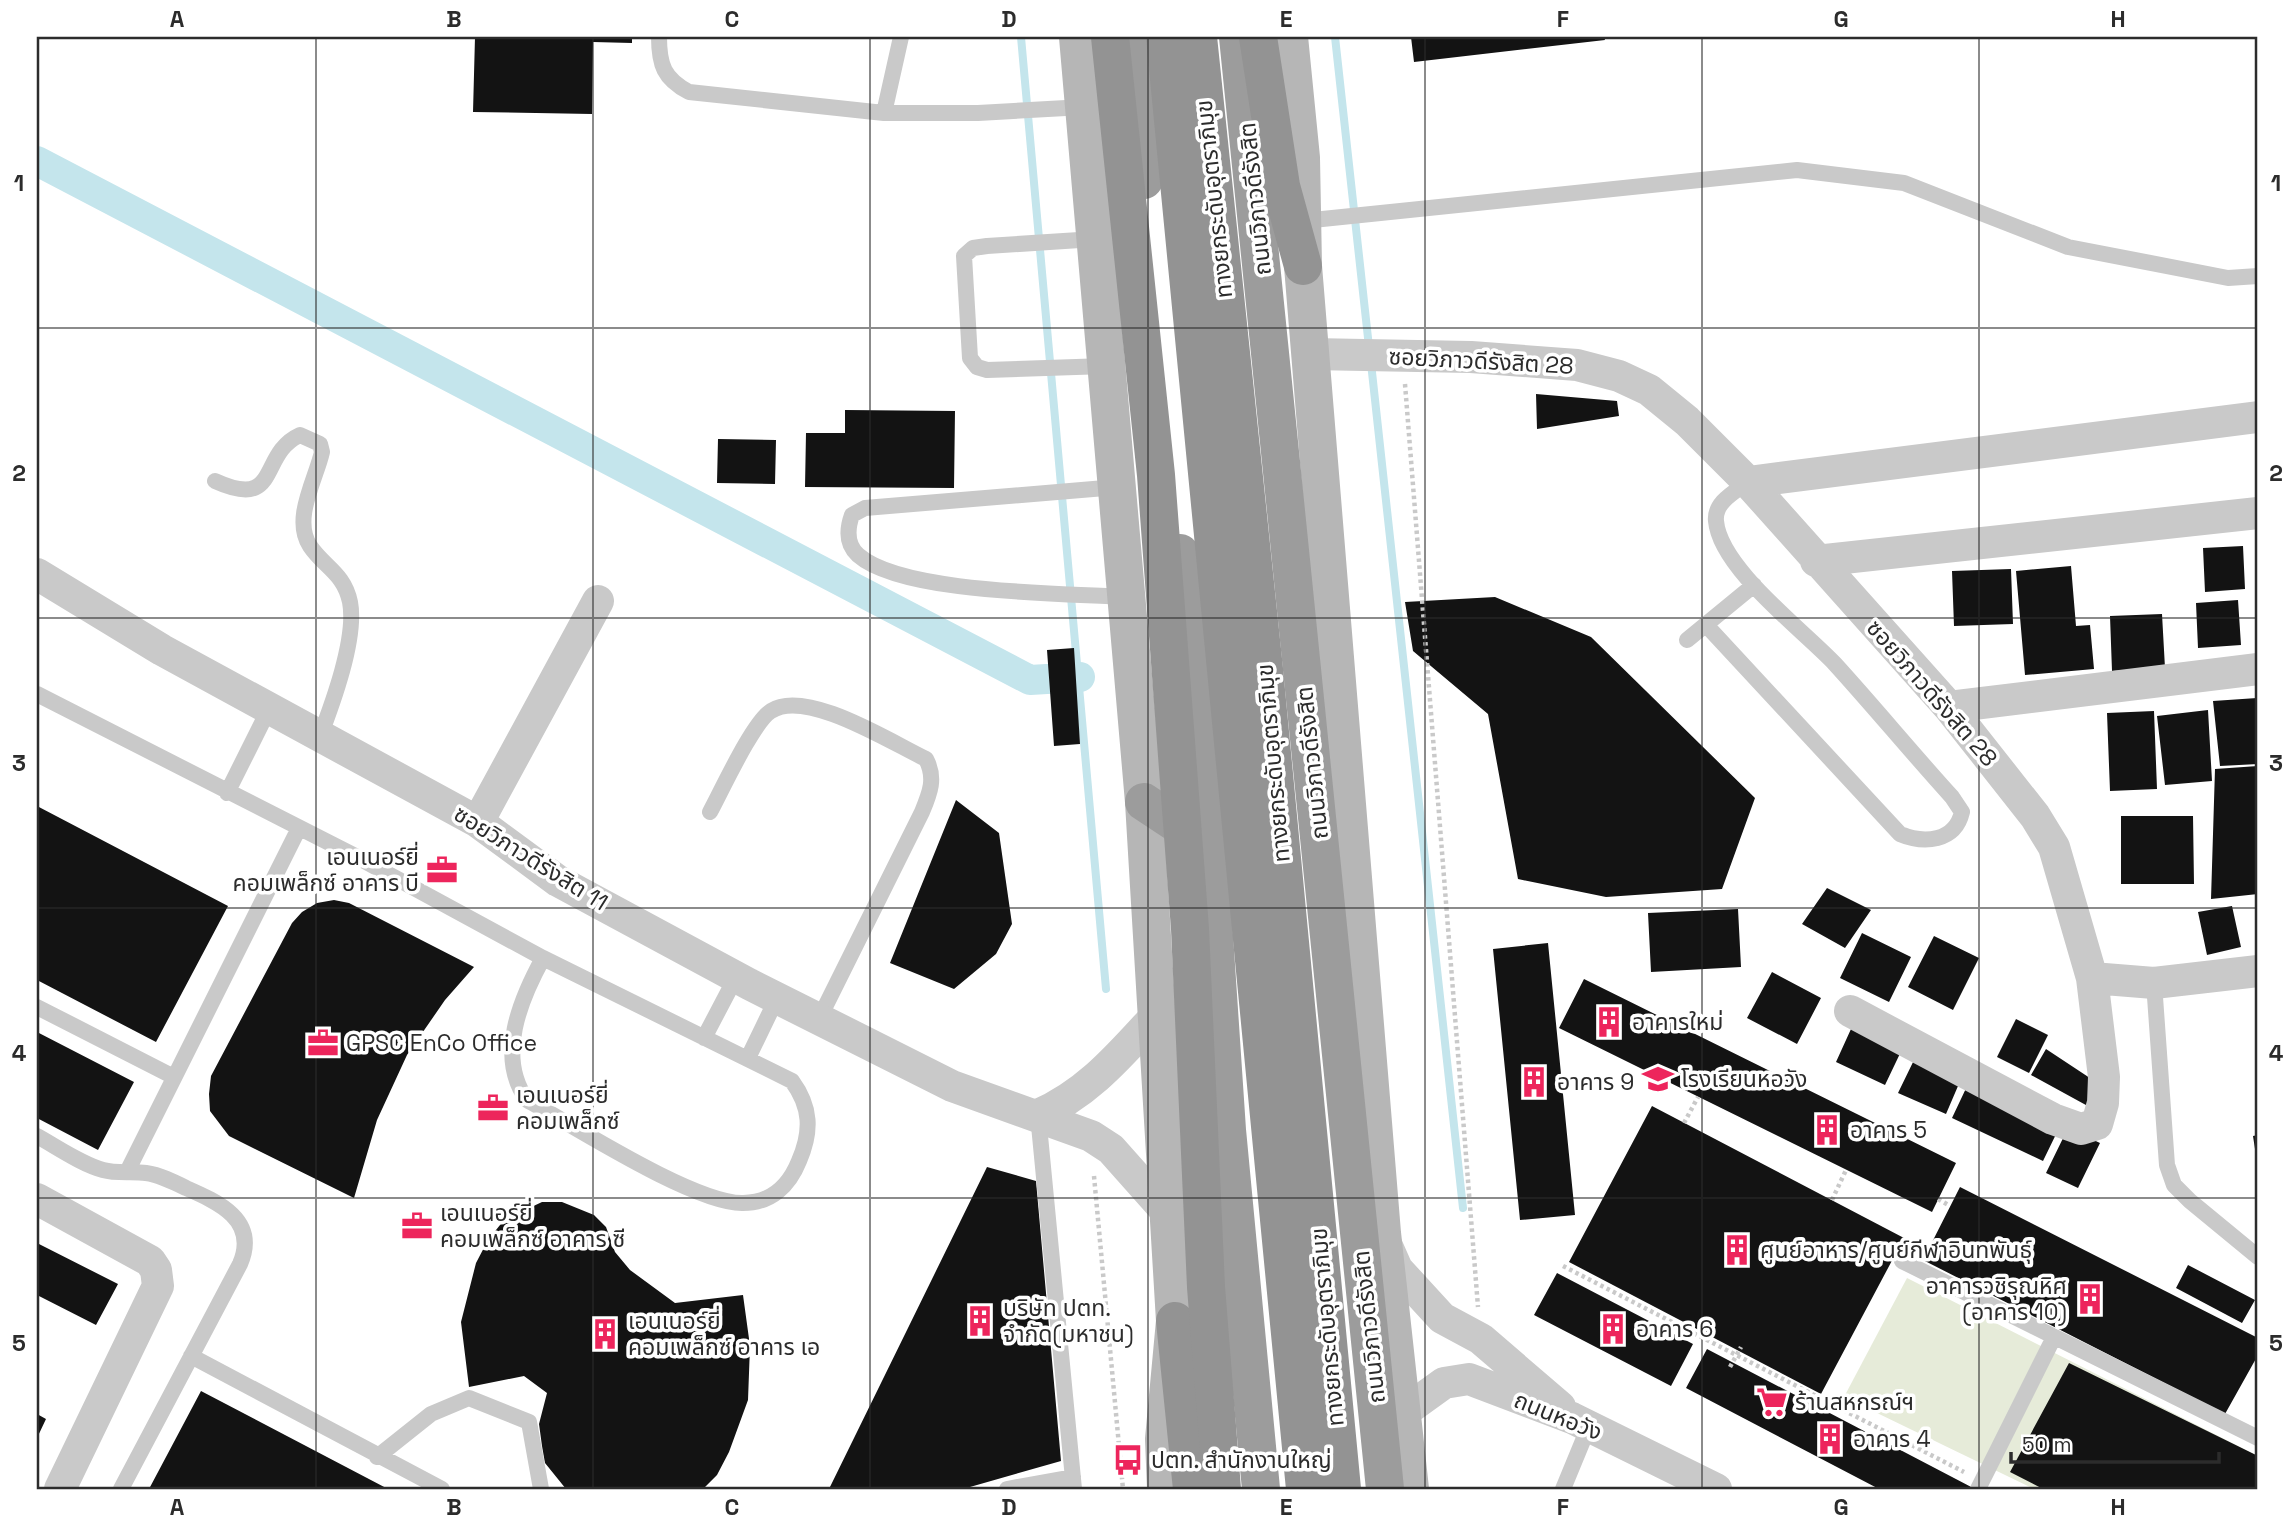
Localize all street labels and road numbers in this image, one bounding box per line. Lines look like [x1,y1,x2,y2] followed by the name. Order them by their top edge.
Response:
[1189,98,1239,300] street label: ทางยกระดับอุตราภิมุข
[1232,121,1278,277] street label: ถนนวิภาวดีรังสิต
[1388,341,1574,381] street label: ซอยวิภาวดีรังสิต 28
[1860,613,2004,773] street label: ซอยวิภาวดีรังสิต 28
[1249,662,1297,864] street label: ทางยกระดับอุตราภิมุข
[1289,685,1335,841] street label: ถนนวิภาวดีรังสิต
[448,799,614,917] street label: ซอยวิภาวดีรังสิต 11
[1303,1226,1351,1428] street label: ทางยกระดับอุตราภิมุข
[1346,1249,1392,1405] street label: ถนนวิภาวดีรังสิต
[1510,1385,1606,1447] street label: ถนนหอวัง

